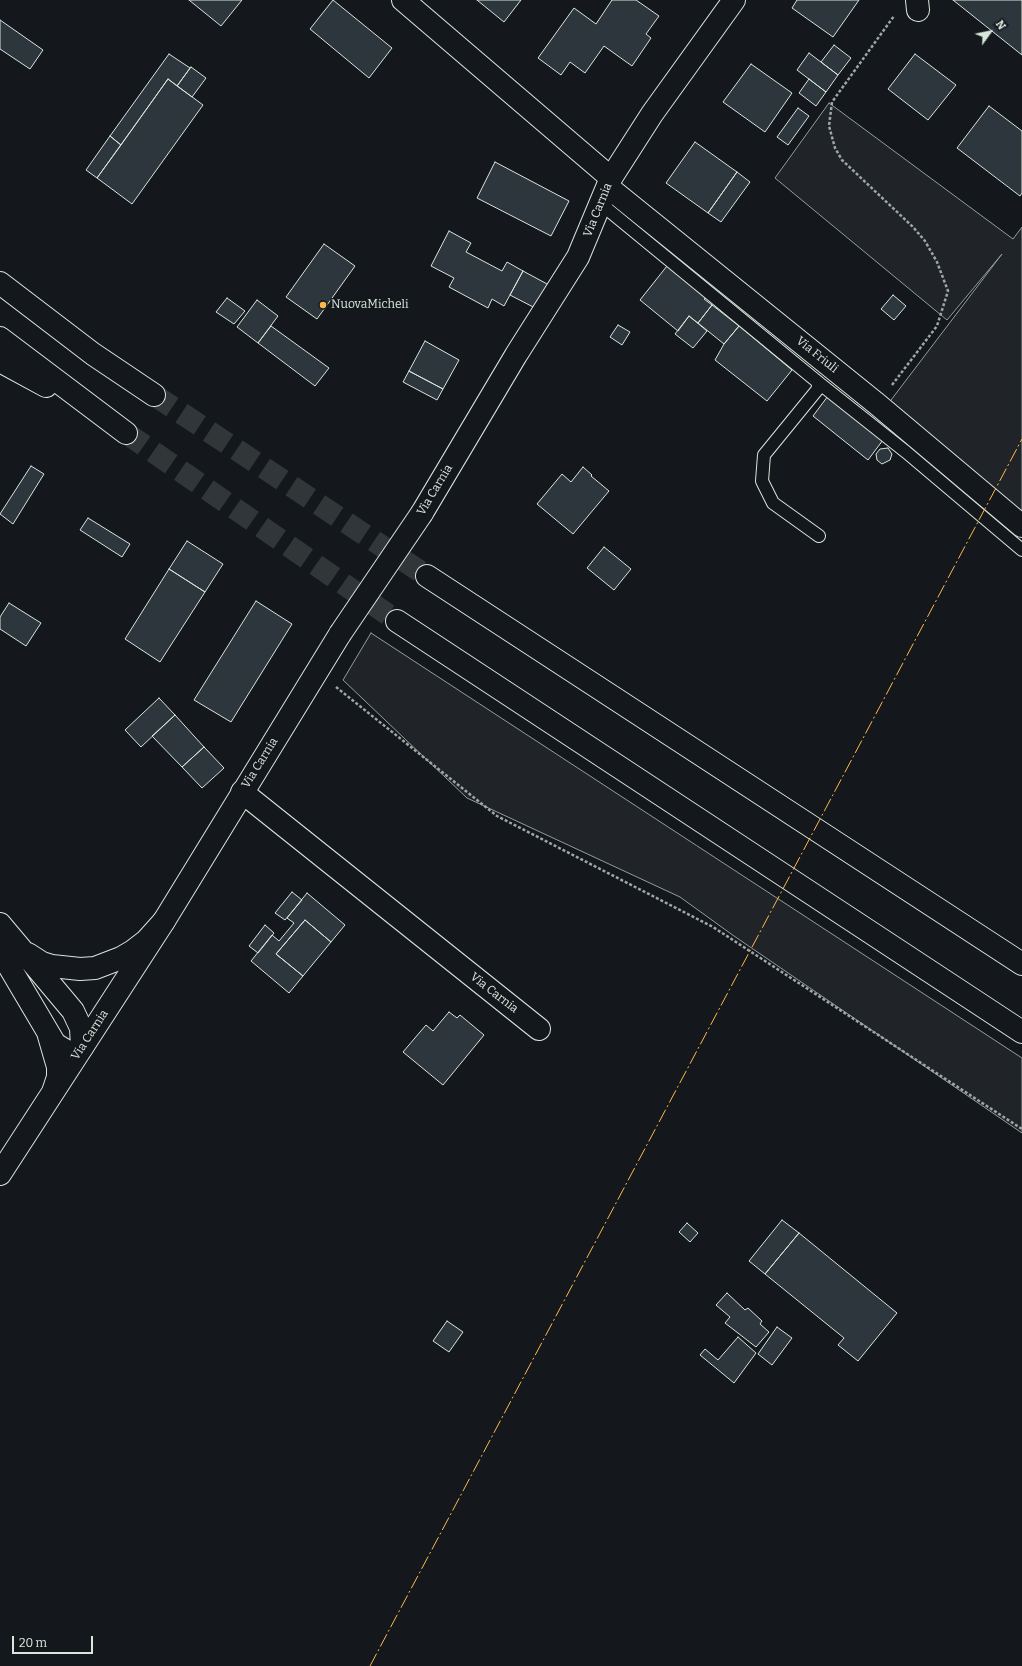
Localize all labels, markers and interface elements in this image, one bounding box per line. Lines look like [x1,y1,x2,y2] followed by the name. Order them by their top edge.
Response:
[970,12,1010,52] north arrow
[993,18,1008,32] text: N
[581,181,615,239] street label: Via Carnia
[331,298,409,312] place label: NuovaMicheli
[318,300,328,310] marker: NuovaMicheli
[793,334,841,376] street label: Via Friuli
[414,462,456,518] street label: Via Carnia
[239,735,281,791] street label: Via Carnia
[467,970,521,1016] street label: Via Carnia
[68,1007,112,1063] street label: Via Carnia
[14,1628,95,1654] scale bar
[19,1636,47,1650] text: 20 m

